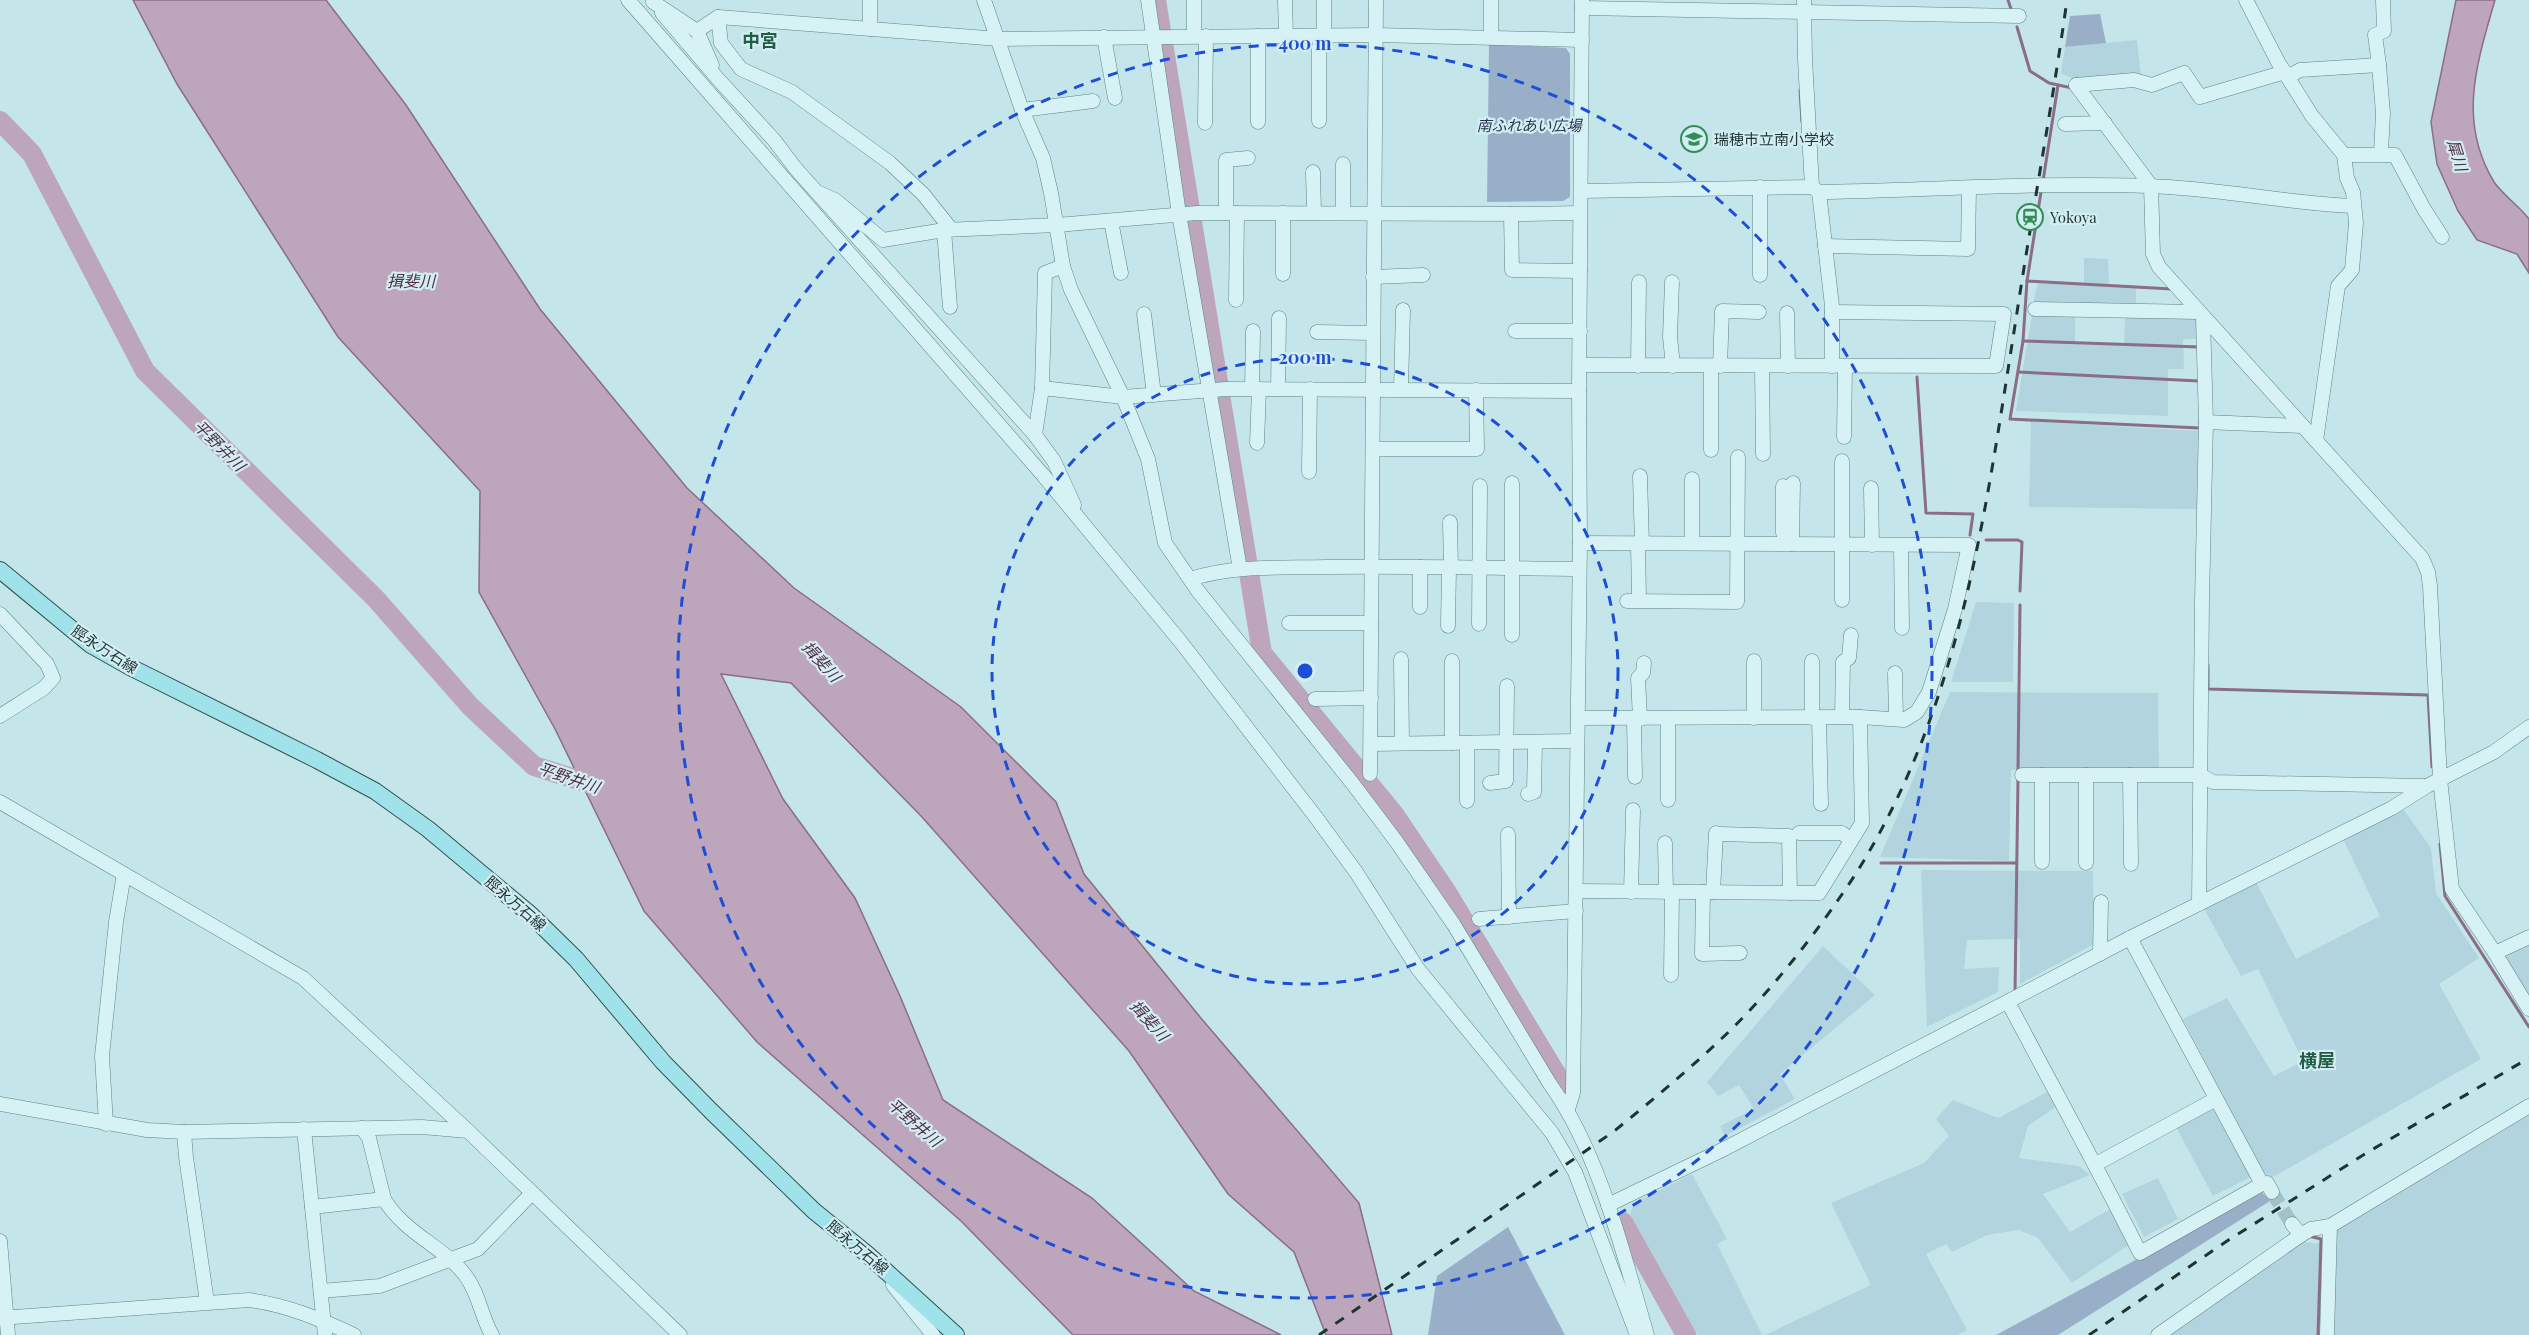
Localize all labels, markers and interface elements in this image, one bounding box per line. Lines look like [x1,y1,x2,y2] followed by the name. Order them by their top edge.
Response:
[742,28,778,52] district label: 中宮
[1278,31,1332,55] text: 400 m
[1476,115,1583,135] park label: 南ふれあい広場
[1679,124,1709,154] school or university icon: 瑞穂市立南小学校
[1714,129,1834,149] place label: 瑞穂市立南小学校
[2443,137,2473,175] water label: 犀川
[2015,202,2045,232] station icon: Yokoya
[2049,207,2097,227] place label: Yokoya
[387,270,437,291] water label: 揖斐川
[1278,345,1332,369] text: 200 m
[190,415,251,476] water label: 平野井川
[68,620,142,678] street label: 脛永万石線
[798,636,847,687] water label: 揖斐川
[1295,661,1315,681] centre of rings
[535,757,605,798] water label: 平野井川
[481,871,551,935] street label: 脛永万石線
[1126,995,1175,1046] water label: 揖斐川
[2299,1048,2335,1072] district label: 横屋
[884,1093,948,1152] water label: 平野井川
[823,1215,893,1279] street label: 脛永万石線

